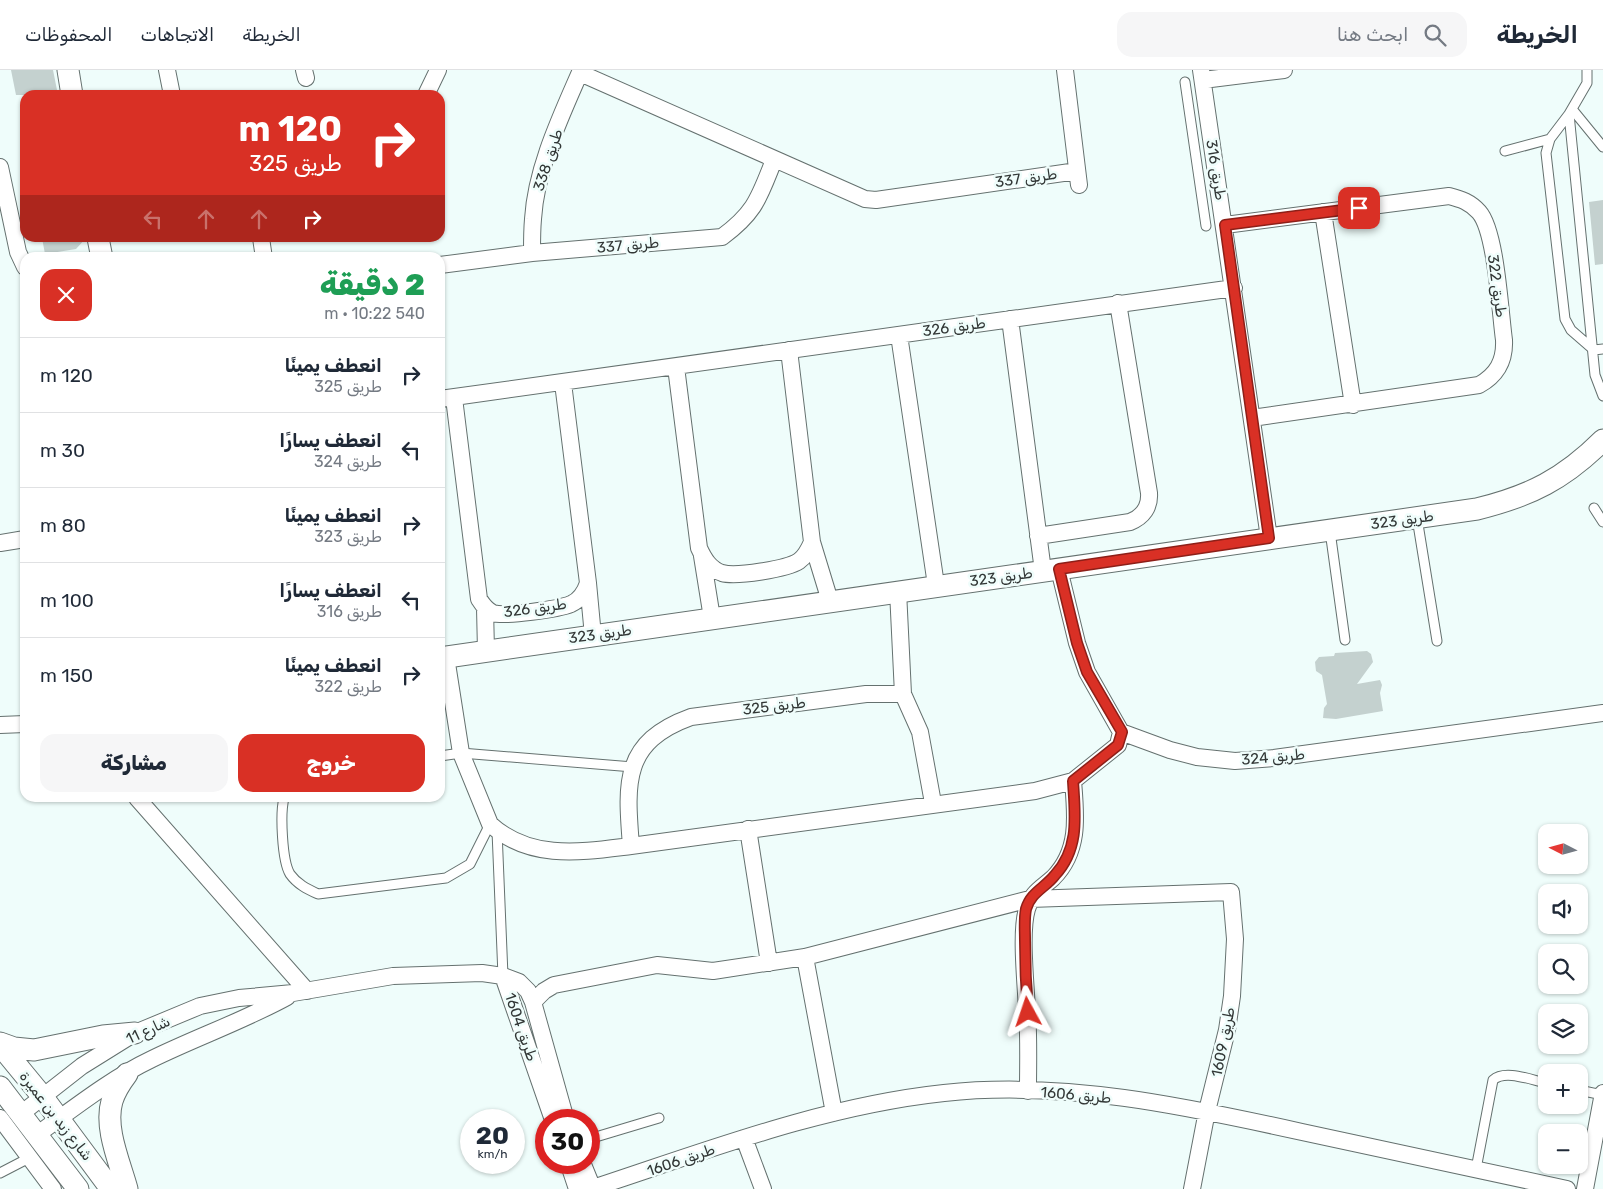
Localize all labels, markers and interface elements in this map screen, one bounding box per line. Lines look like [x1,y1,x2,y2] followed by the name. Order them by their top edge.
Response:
[1117,12,1467,57] search box
[1421,21,1449,49] icon: search
[1497,21,1578,49] text: الخريطة
[1337,23,1409,46] text: ابحث هنا
[25,24,112,46] text: المحفوظات
[140,24,214,46] text: الاتجاهات
[242,24,301,46] text: الخريطة
[239,108,342,150] text: 120 m
[360,110,425,175] icon: right
[530,127,566,193] street label: طريق 338
[1202,138,1230,202] street label: طريق 316
[249,150,342,177] text: طريق 325
[994,165,1058,191] street label: طريق 337
[1338,187,1380,229] pin
[1345,194,1373,222] icon: arrive
[139,205,167,233] icon: left
[192,205,220,233] icon: ahead
[245,205,273,233] icon: ahead
[298,205,326,233] icon: right
[596,233,660,257] street label: طريق 337
[1484,253,1510,319] street label: طريق 322
[320,267,425,303] text: 2 دقيقة
[40,269,92,321] button: close
[324,304,425,323] text: 540 m · 10:22
[921,314,987,340] street label: طريق 326
[285,354,382,377] text: انعطف يمينًا
[397,361,425,389] icon: right
[40,364,93,387] text: 120 m
[314,377,382,396] text: طريق 325
[279,429,382,452] text: انعطف يسارًا
[397,436,425,464] icon: left
[40,439,85,462] text: 30 m
[314,452,382,471] text: طريق 324
[285,504,382,527] text: انعطف يمينًا
[1369,507,1435,533] street label: طريق 323
[397,511,425,539] icon: right
[40,514,86,537] text: 80 m
[314,527,382,546] text: طريق 323
[968,564,1034,590] street label: طريق 323
[279,579,382,602] text: انعطف يسارًا
[397,586,425,614] icon: left
[40,589,94,612] text: 100 m
[502,595,568,621] street label: طريق 326
[317,602,382,621] text: طريق 316
[567,621,633,647] street label: طريق 323
[285,654,382,677] text: انعطف يمينًا
[397,661,425,689] icon: right
[40,664,93,687] text: 150 m
[314,677,382,696] text: طريق 322
[741,693,807,719] street label: طريق 325
[40,734,228,792] button: مشاركة
[238,734,425,792] button: خروج
[1240,745,1306,769] street label: طريق 324
[1538,824,1588,874] north arrow
[1538,824,1588,1174] map controls
[1538,884,1588,934] button: sound
[1538,944,1588,994] button: search
[1001,985,1053,1037] position arrow
[501,991,541,1063] street label: طريق 1604
[1538,1004,1588,1054] button: layers
[1207,1006,1239,1078] street label: طريق 1609
[123,1012,174,1050] street label: شارع 11
[1538,1064,1588,1114] button: +
[14,1068,96,1166] street label: شارع زيد بن عميرة
[1040,1083,1112,1107] street label: طريق 1606
[535,1109,600,1174] speed limit sign: 30
[476,1121,509,1150] text: 20
[1538,1124,1588,1174] button: −
[645,1140,717,1180] street label: طريق 1606
[478,1147,507,1161] text: km/h

